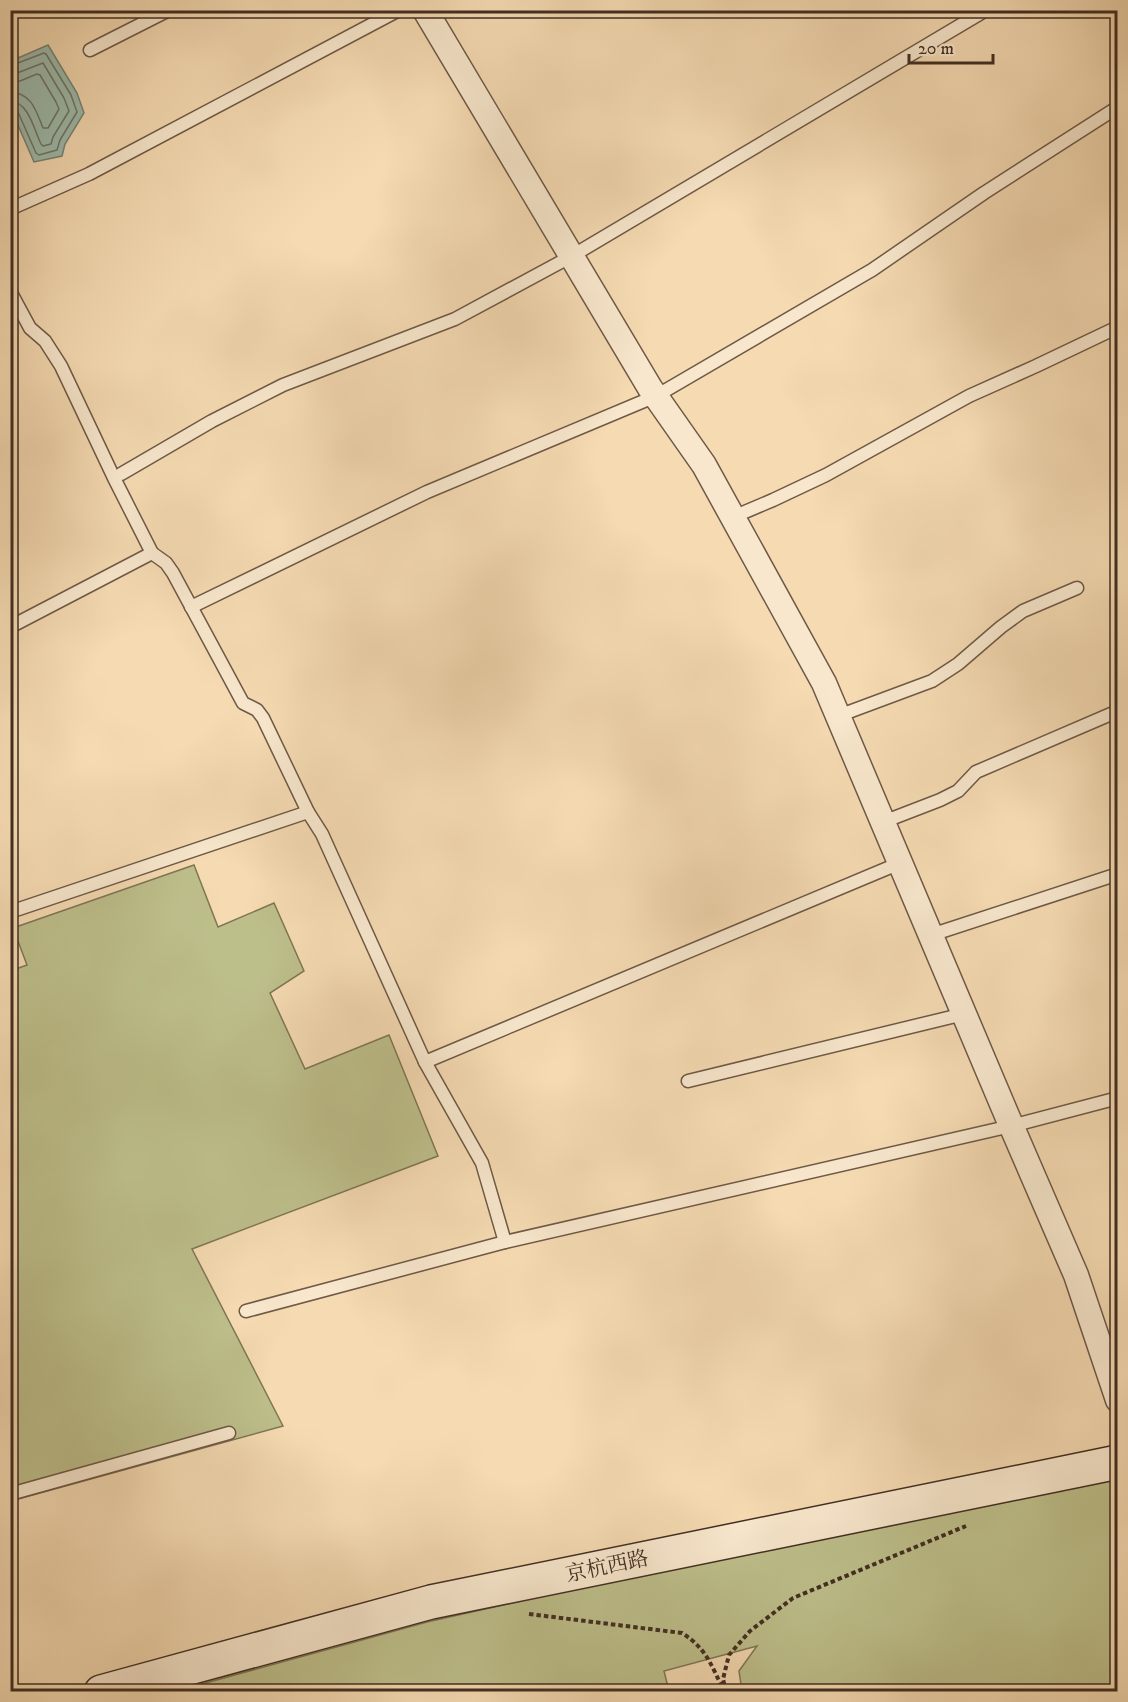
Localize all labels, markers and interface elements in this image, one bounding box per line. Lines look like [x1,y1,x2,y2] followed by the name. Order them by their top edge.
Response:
[909,27,993,65] scale bar
[918,38,954,60] text: 20 m
[563,1546,651,1588] street label: 京杭西路

